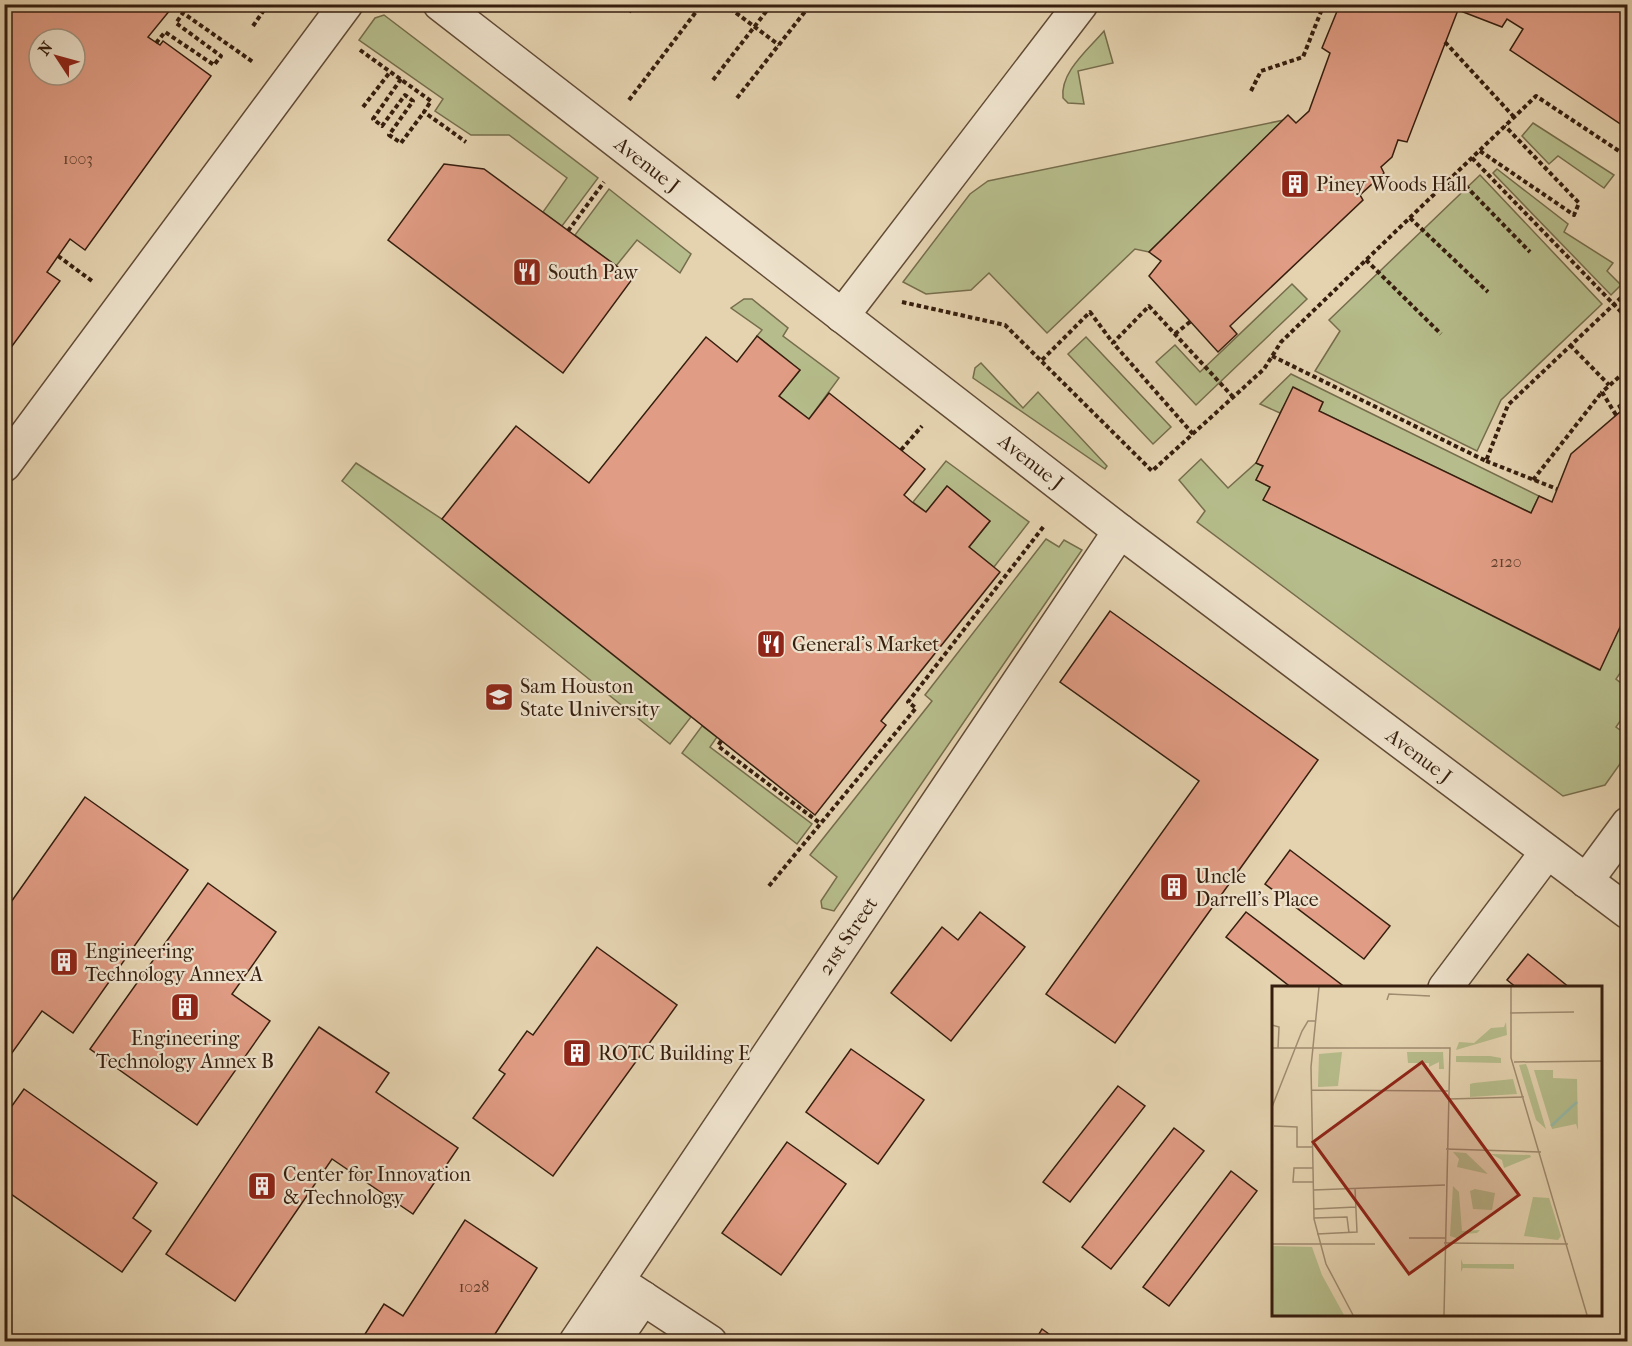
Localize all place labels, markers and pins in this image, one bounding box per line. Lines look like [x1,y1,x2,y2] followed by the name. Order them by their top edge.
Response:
[1279,168,1311,200] building icon: Piney Woods Hall
[1316,173,1468,196] place label: Piney Woods Hall
[511,256,543,288] restaurant icon: South Paw
[548,261,639,284] place label: South Paw
[755,628,787,660] restaurant icon: General's Market
[792,633,939,656] place label: General's Market
[520,675,661,721] place label: Sam Houston State University
[483,681,515,713] school or university icon: Sam Houston State University
[1195,865,1319,911] place label: Uncle Darrell's Place
[1158,871,1190,903] building icon: Uncle Darrell's Place
[85,940,264,986] place label: Engineering Technology Annex A
[48,946,80,978] building icon: Engineering Technology Annex A
[169,991,201,1023] building icon: Engineering Technology Annex B
[96,1027,274,1073] place label: Engineering Technology Annex B
[561,1037,593,1069] building icon: ROTC Building E
[598,1042,750,1065] place label: ROTC Building E
[283,1163,471,1209] place label: Center for Innovation & Technology
[246,1170,278,1202] building icon: Center for Innovation & Technology

